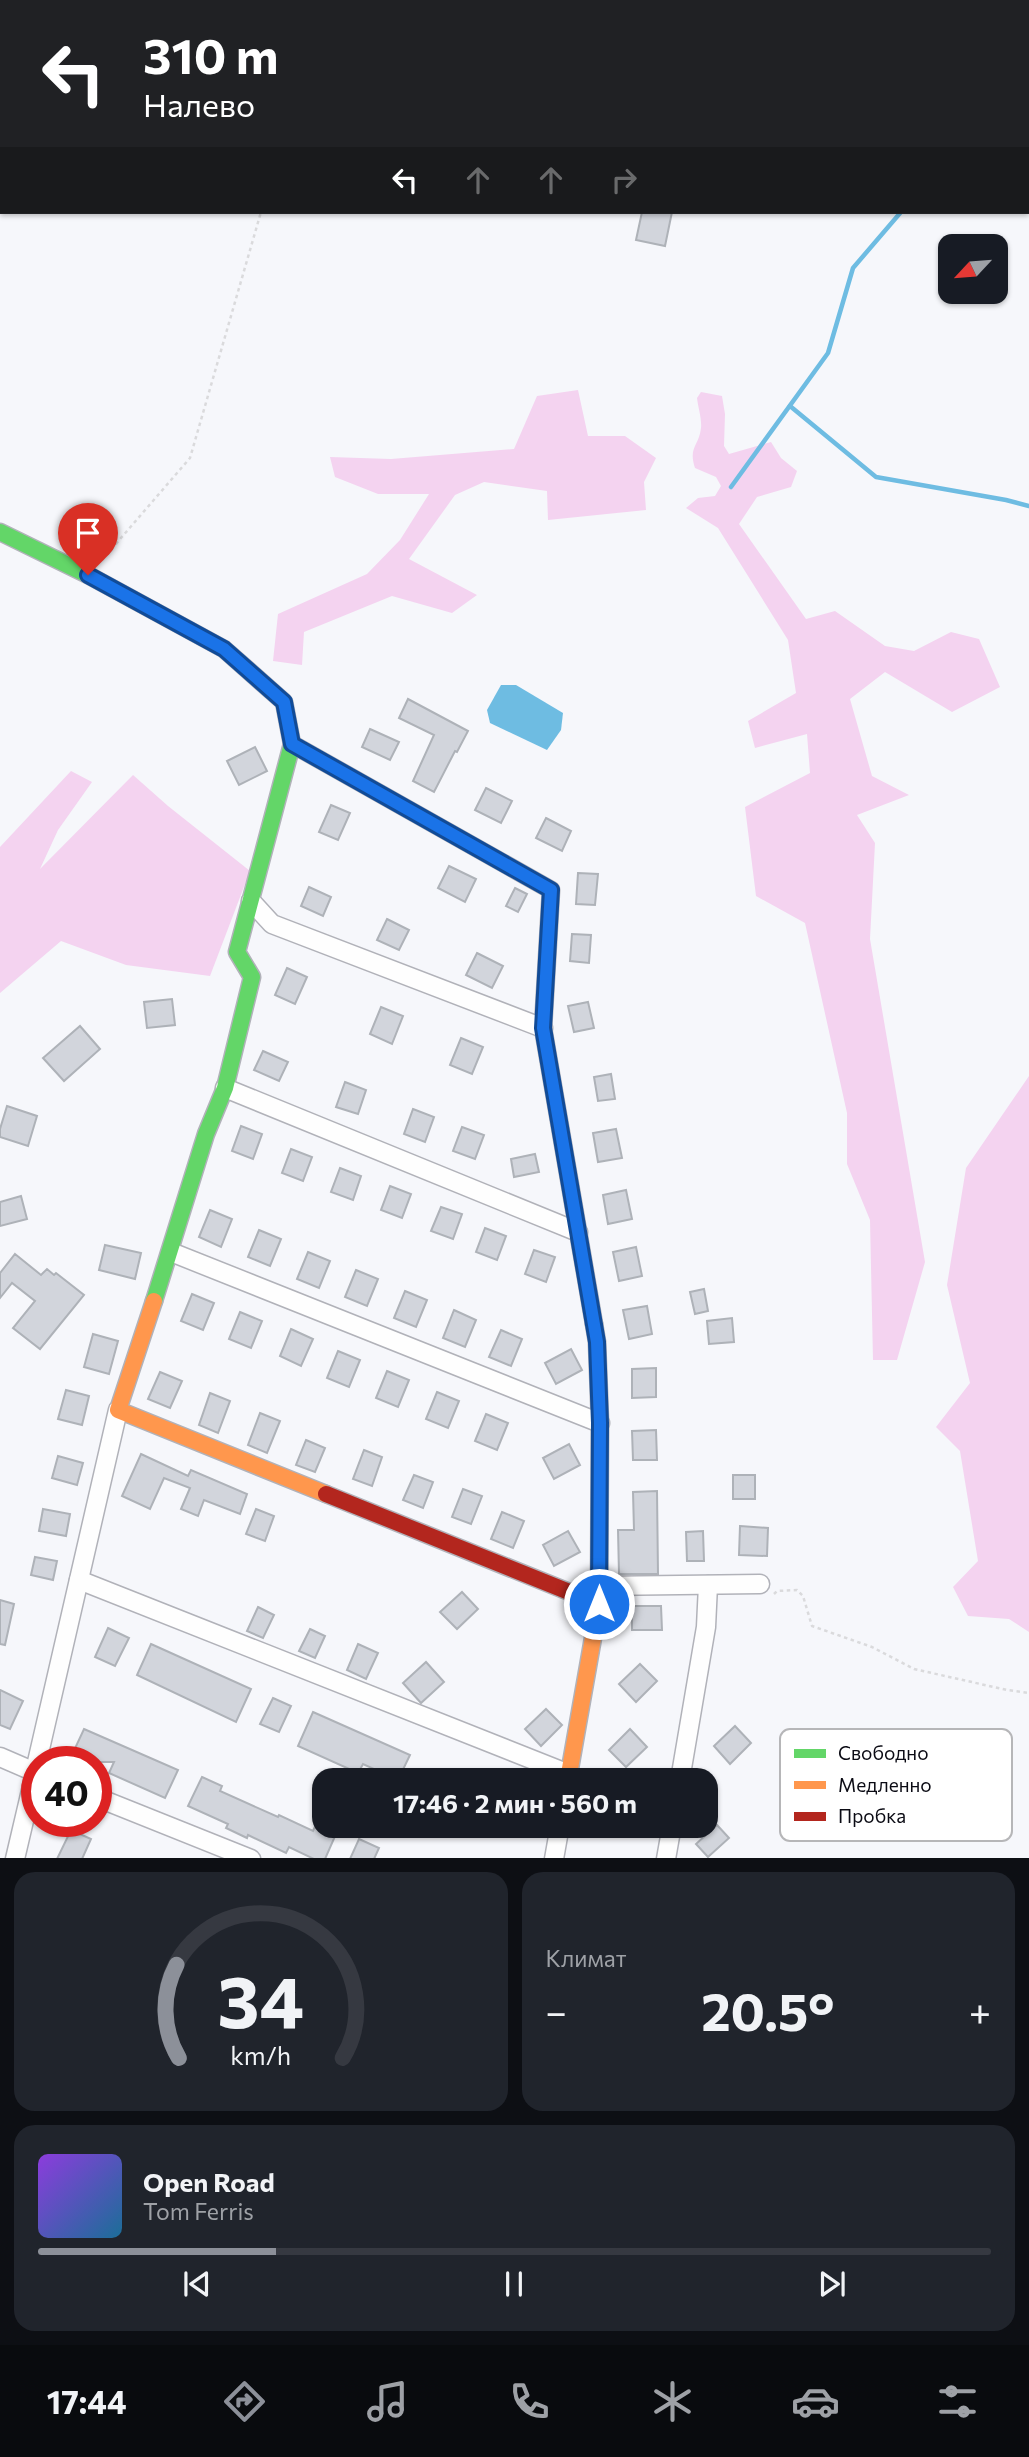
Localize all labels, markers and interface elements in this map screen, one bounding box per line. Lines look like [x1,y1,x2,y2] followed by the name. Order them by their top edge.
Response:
[143,24,278,84] text: 310 m
[28,28,119,119] icon: left
[143,84,255,124] text: Налево
[386,161,424,199] icon: left
[459,161,497,199] icon: ahead
[532,161,570,199] icon: ahead
[605,161,643,199] icon: right
[938,234,1008,304] north arrow
[938,234,1008,304] map controls
[58,503,118,575] pin
[69,514,107,552] icon: arrive
[562,1567,636,1641] position arrow
[780,1729,1012,1841] legend
[838,1741,928,1764] text: Свободно
[21,1746,112,1837] speed limit sign: 40
[838,1773,932,1796] text: Медленно
[393,1787,637,1818] text: 17:46 · 2 мин · 560 m
[838,1804,906,1827] text: Пробка
[546,1944,627,1972] text: Климат
[217,1954,304,2043] text: 34
[701,1978,835,2042] text: 20.5°
[546,1987,567,2034] text: −
[969,1987,991,2034] text: +
[230,2039,291,2069] text: km/h
[143,2166,275,2197] text: Open Road
[143,2197,254,2225] text: Tom Ferris
[178,2265,216,2303] icon: previous
[495,2265,533,2303] icon: pause
[813,2265,851,2303] icon: next
[220,2377,269,2426] icon: directions
[363,2377,412,2426] icon: music
[505,2377,554,2426] icon: phone
[648,2377,697,2426] icon: climate
[791,2377,840,2426] icon: car
[933,2377,982,2426] icon: filters
[47,2381,127,2421] text: 17:44

